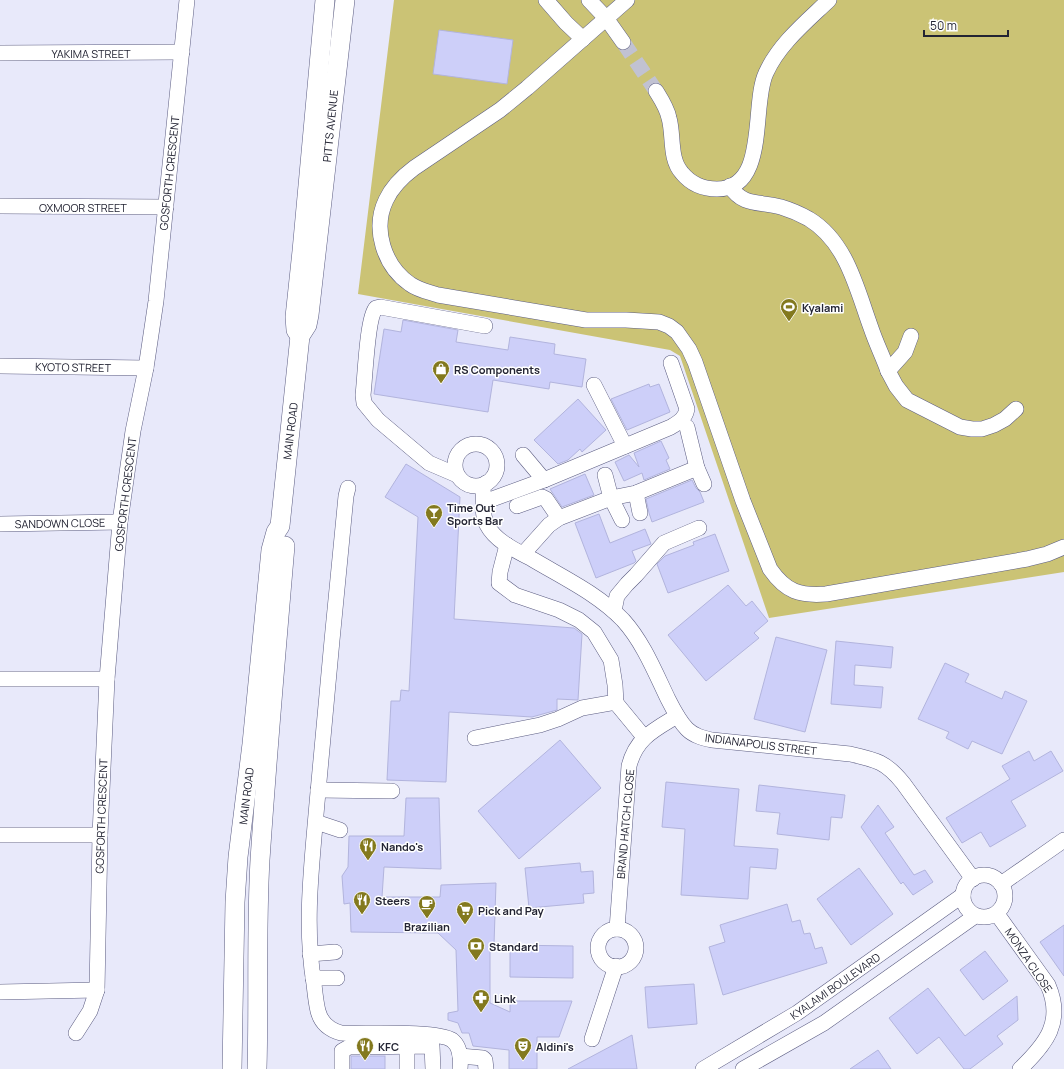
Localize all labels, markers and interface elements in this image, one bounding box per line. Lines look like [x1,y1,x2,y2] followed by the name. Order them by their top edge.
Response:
[924,12,1008,38] scale bar
[930,17,957,34] text: 50 m
[51,46,131,61] street label: YAKIMA STREET
[319,89,341,163] street label: PITTS AVENUE
[156,115,183,231] street label: GOSFORTH CRESCENT
[39,200,127,215] street label: OXMOOR STREET
[779,297,799,322] sports icon: Kyalami
[802,300,843,315] place label: Kyalami
[35,359,112,375] street label: KYOTO STREET
[431,359,451,384] shop icon: RS Components
[454,362,540,377] place label: RS Components
[279,402,301,460] street label: MAIN ROAD
[111,436,140,552] street label: GOSFORTH CRESCENT
[447,500,503,528] place label: Time Out Sports Bar
[424,503,444,528] bar icon: Time Out Sports Bar
[15,515,105,531] street label: SANDOWN CLOSE
[704,730,818,758] street label: INDIANAPOLIS STREET
[91,758,111,874] street label: GOSFORTH CRESCENT
[235,767,257,825] street label: MAIN ROAD
[613,769,637,879] street label: BRAND HATCH CLOSE
[358,836,378,861] restaurant icon: Nando's
[381,839,423,854] place label: Nando's
[352,890,372,915] restaurant icon: Steers
[375,893,410,908] place label: Steers
[417,894,437,919] cafe icon: Brazilian
[455,900,475,925] supermarket icon: Pick and Pay
[478,903,545,918] place label: Pick and Pay
[404,919,450,934] place label: Brazilian
[1002,925,1056,995] street label: MONZA CLOSE
[466,936,486,961] bank icon: Standard
[489,939,539,954] place label: Standard
[787,949,883,1023] street label: KYALAMI BOULEVARD
[471,988,491,1013] pharmacy icon: Link
[494,991,517,1006] place label: Link
[355,1036,375,1061] restaurant icon: KFC
[513,1036,533,1061] theatre icon: Aldini's
[378,1039,399,1054] place label: KFC
[536,1039,574,1054] place label: Aldini's

